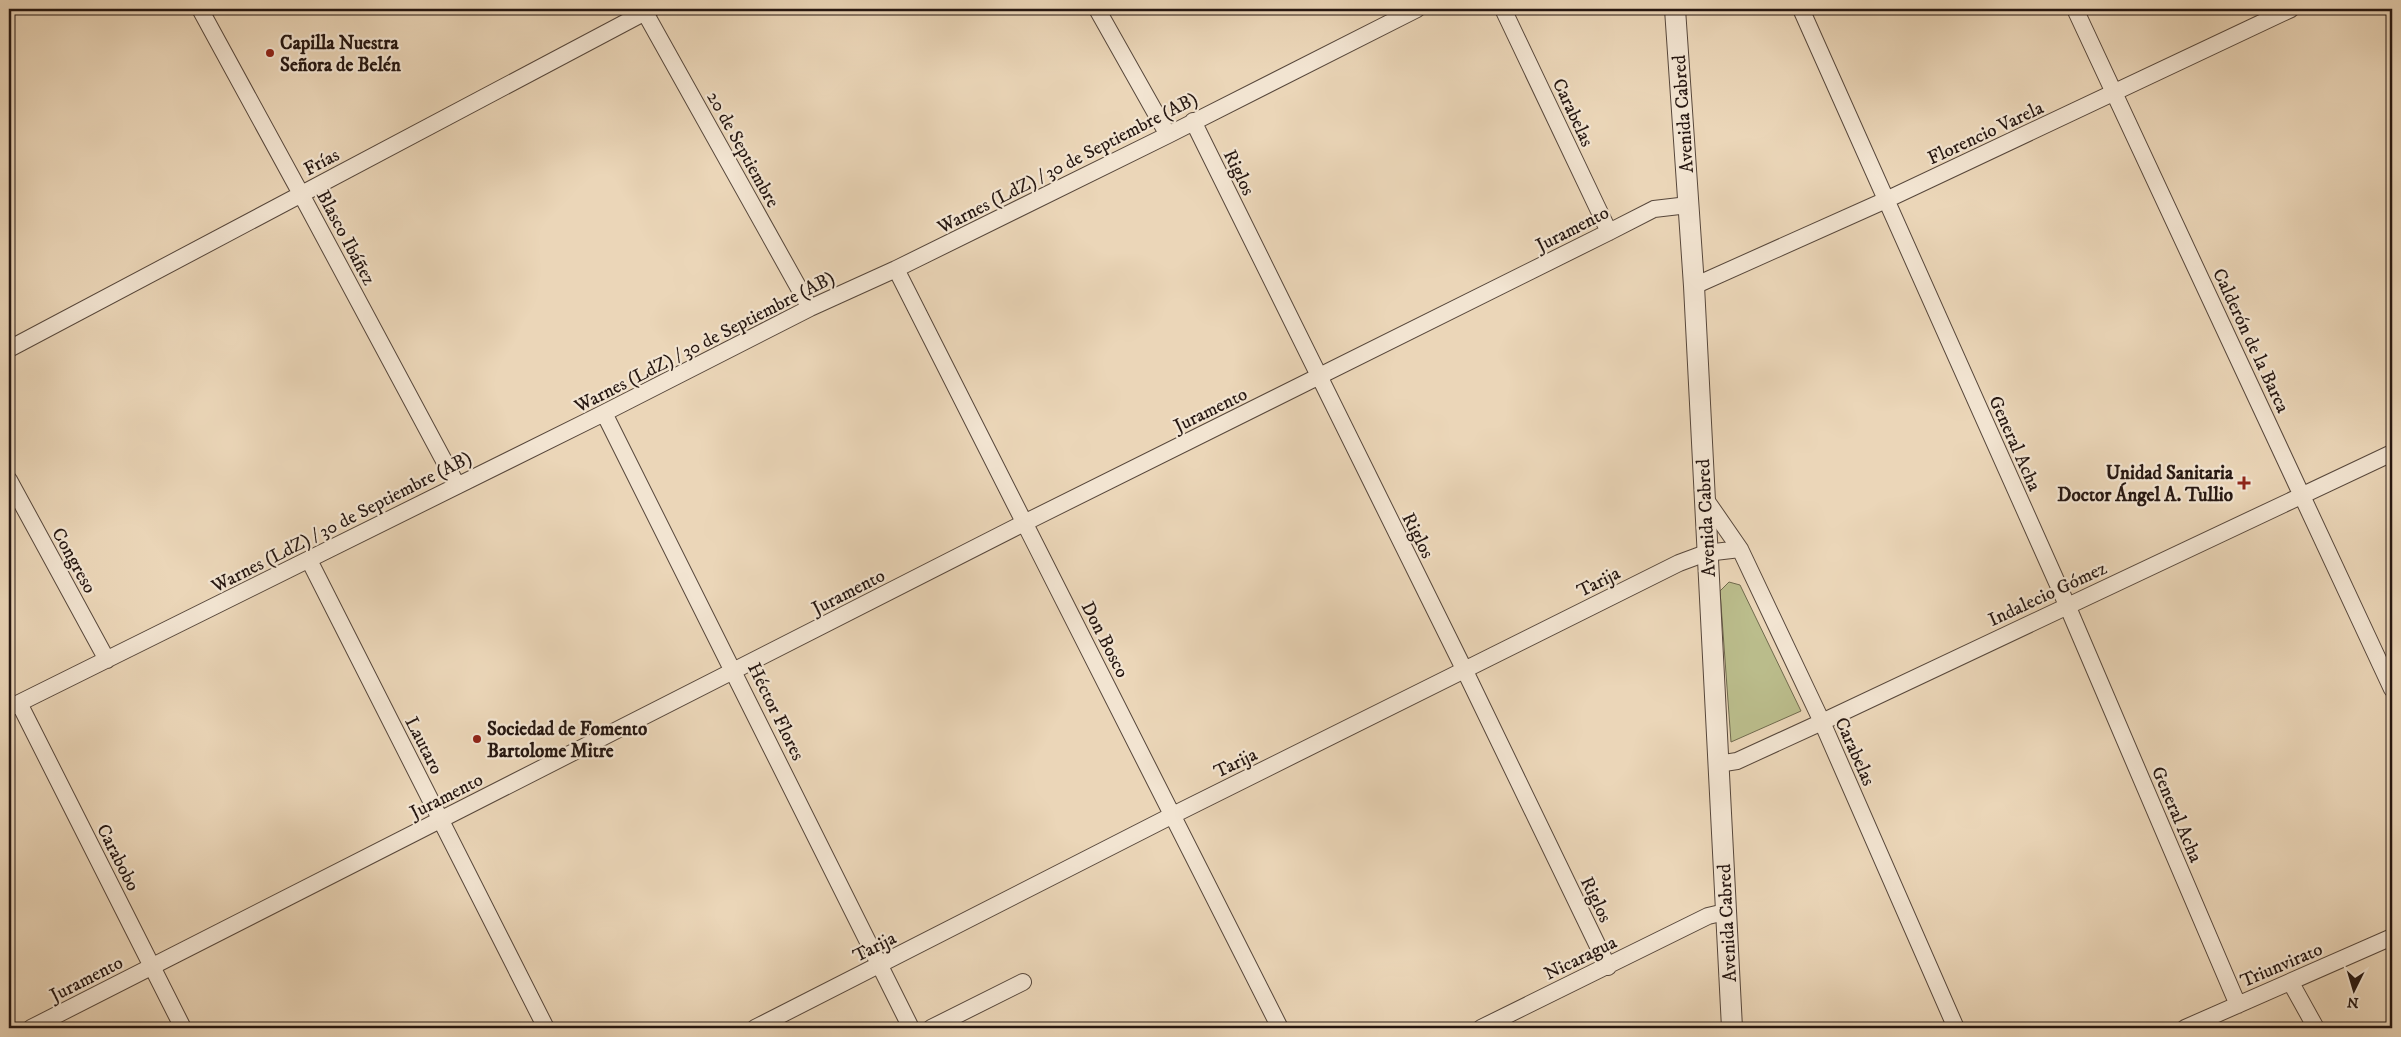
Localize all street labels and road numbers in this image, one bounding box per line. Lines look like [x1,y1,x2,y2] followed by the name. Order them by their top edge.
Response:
[1668,54,1699,174] street label: Avenida Cabred
[1547,75,1598,150] street label: Carabelas
[701,88,784,212] street label: 20 de Septiembre
[933,88,1202,240] street label: Warnes (LdZ) / 30 de Septiembre (AB)
[1924,96,2047,170] street label: Florencio Varela
[300,143,343,181] street label: Frías
[1218,146,1260,199] street label: Riglos
[311,186,380,289] street label: Blasco Ibáñez
[1531,201,1613,258] street label: Juramento
[2207,265,2294,417] street label: Calderón de la Barca
[570,267,839,419] street label: Warnes (LdZ) / 30 de Septiembre (AB)
[1168,383,1251,439] street label: Juramento
[1983,392,2046,495] street label: General Acha
[207,447,476,599] street label: Warnes (LdZ) / 30 de Septiembre (AB)
[1692,458,1721,578] street label: Avenida Cabred
[1397,509,1439,562] street label: Riglos
[46,524,101,598] street label: Congreso
[1985,557,2110,632] street label: Indalecio Gómez
[1573,562,1624,603] street label: Tarija
[807,564,889,621] street label: Juramento
[1076,598,1134,682] street label: Don Bosco
[742,659,809,764] street label: Héctor Flores
[399,713,448,778] street label: Lautaro
[1829,714,1880,790] street label: Carabelas
[1210,743,1261,784] street label: Tarija
[2146,763,2207,866] street label: General Acha
[405,768,487,825] street label: Juramento
[91,820,144,895] street label: Carabobo
[1713,863,1742,983] street label: Avenida Cabred
[1575,873,1617,926] street label: Riglos
[849,927,900,968] street label: Tarija
[1541,931,1621,986] street label: Nicaragua
[2237,938,2326,993] street label: Triunvirato
[45,951,127,1008] street label: Juramento

